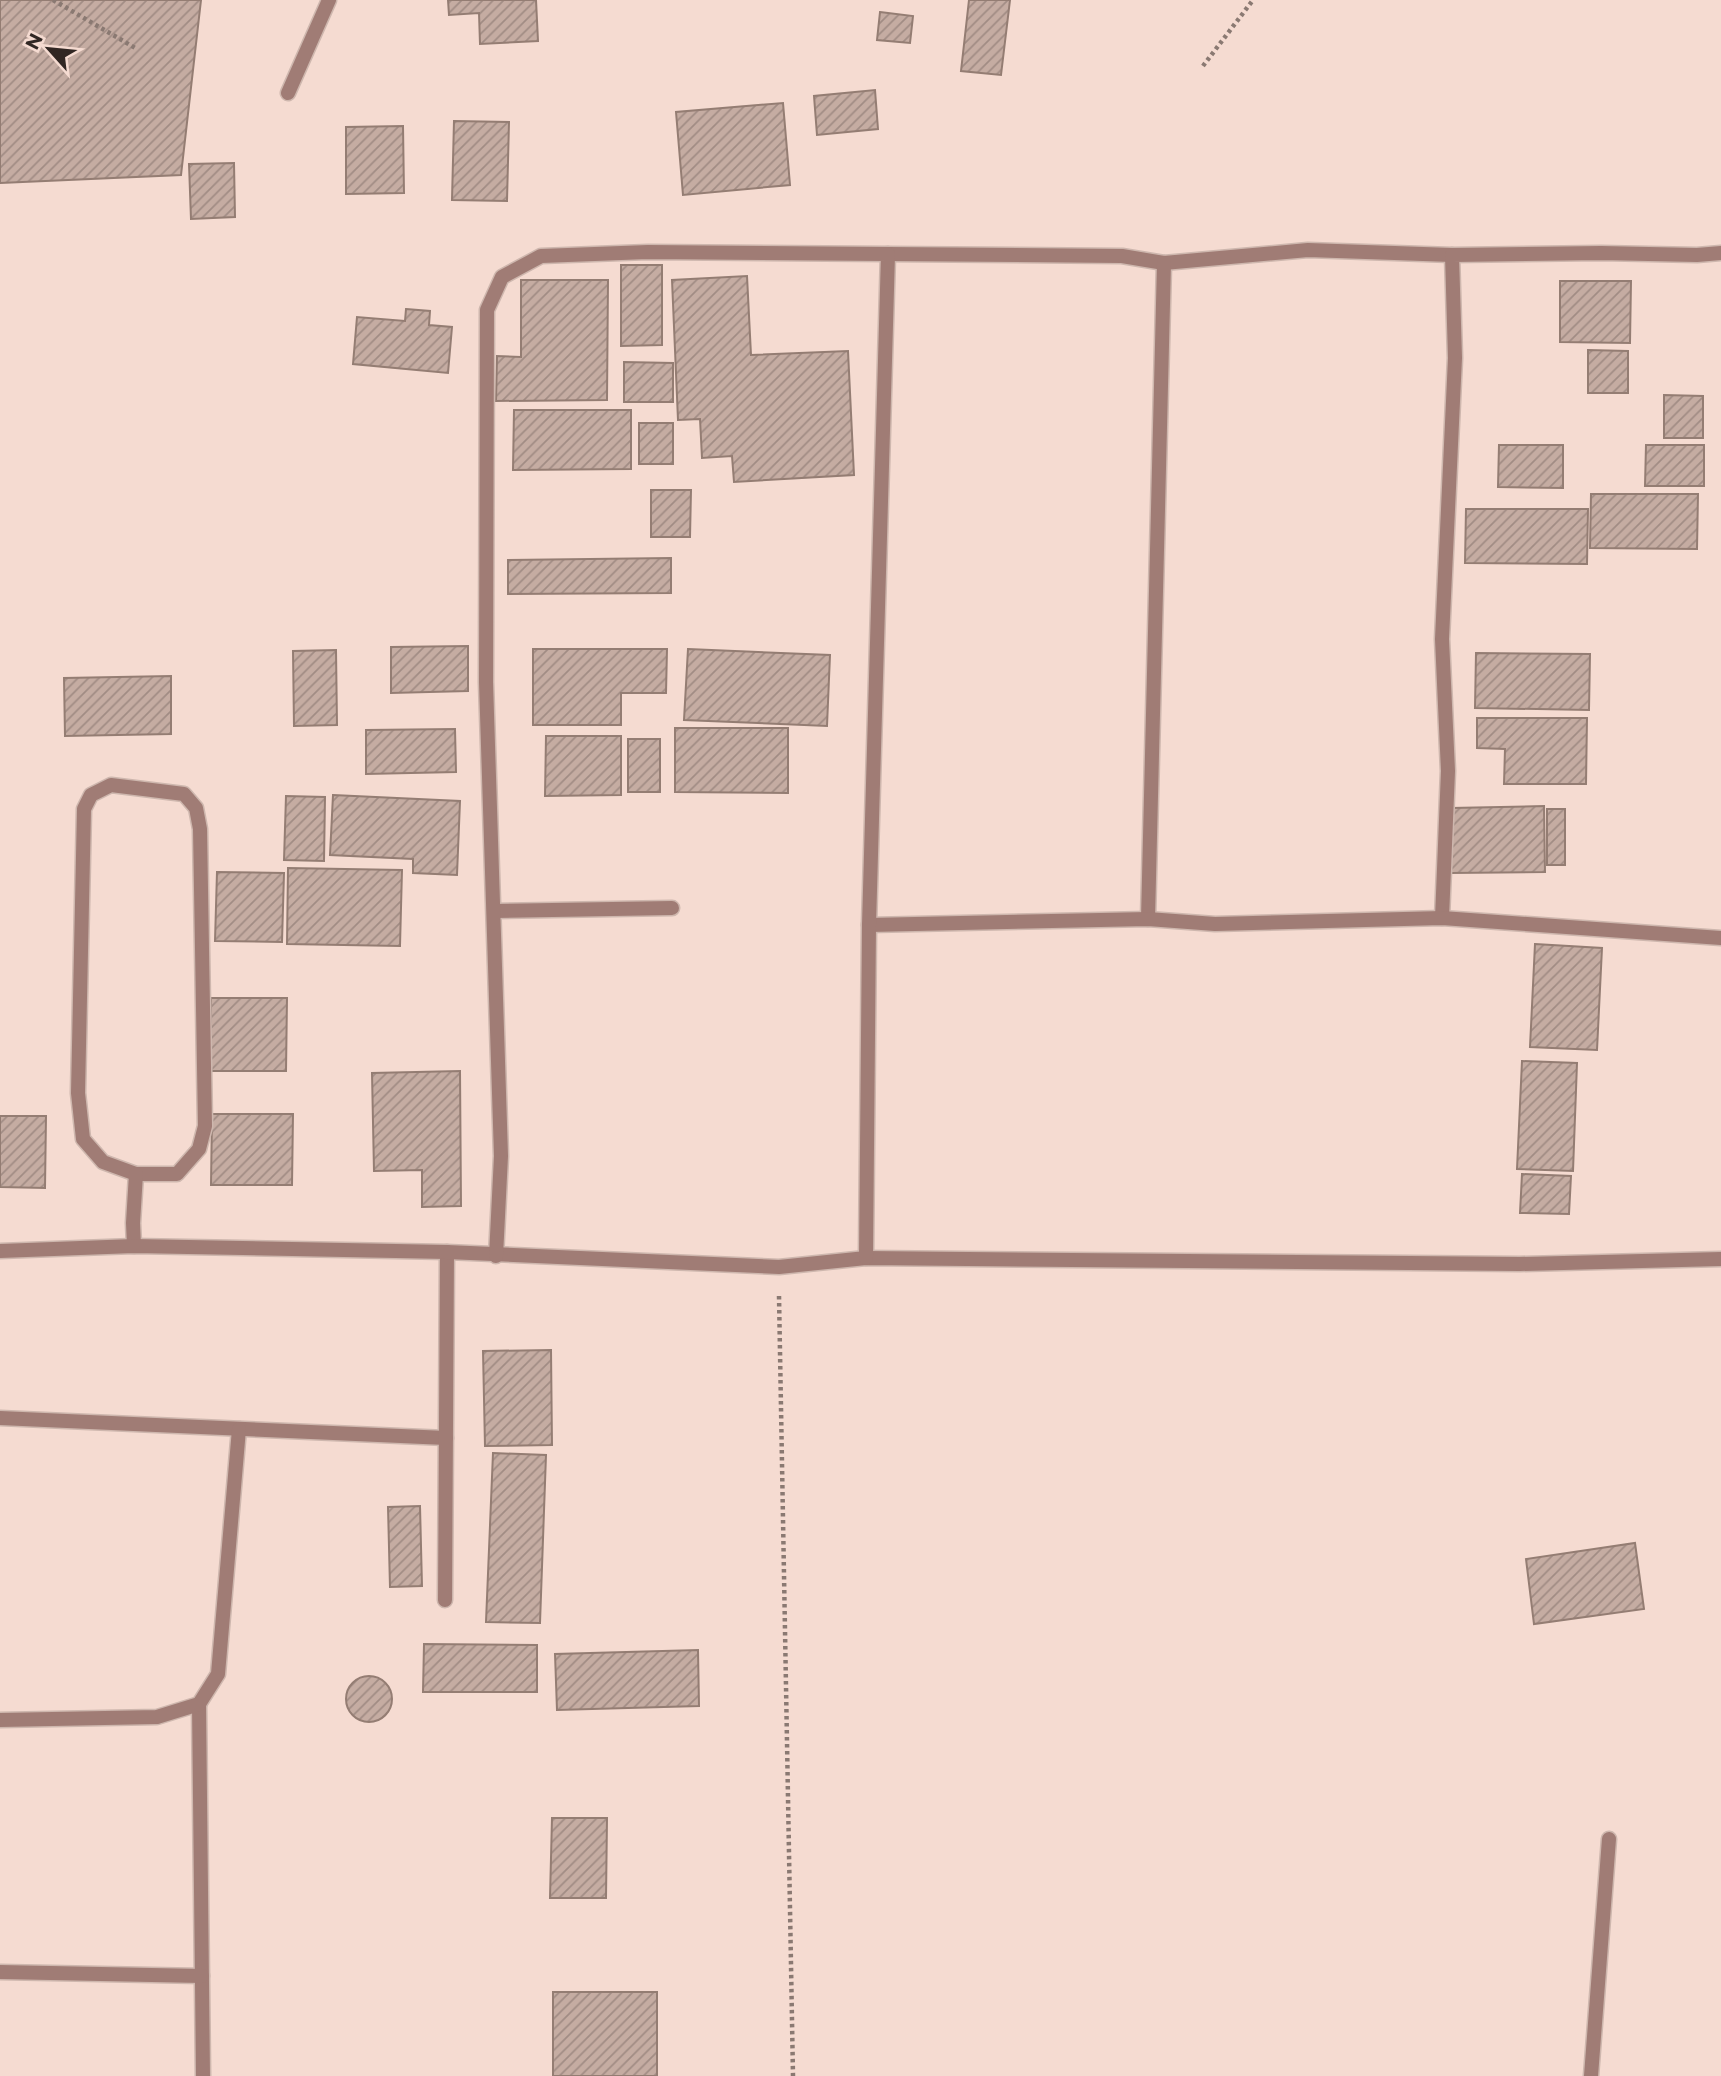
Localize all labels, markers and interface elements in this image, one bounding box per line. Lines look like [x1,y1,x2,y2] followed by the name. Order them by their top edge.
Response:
[14,14,84,84] north arrow
[21,29,48,54] text: N

